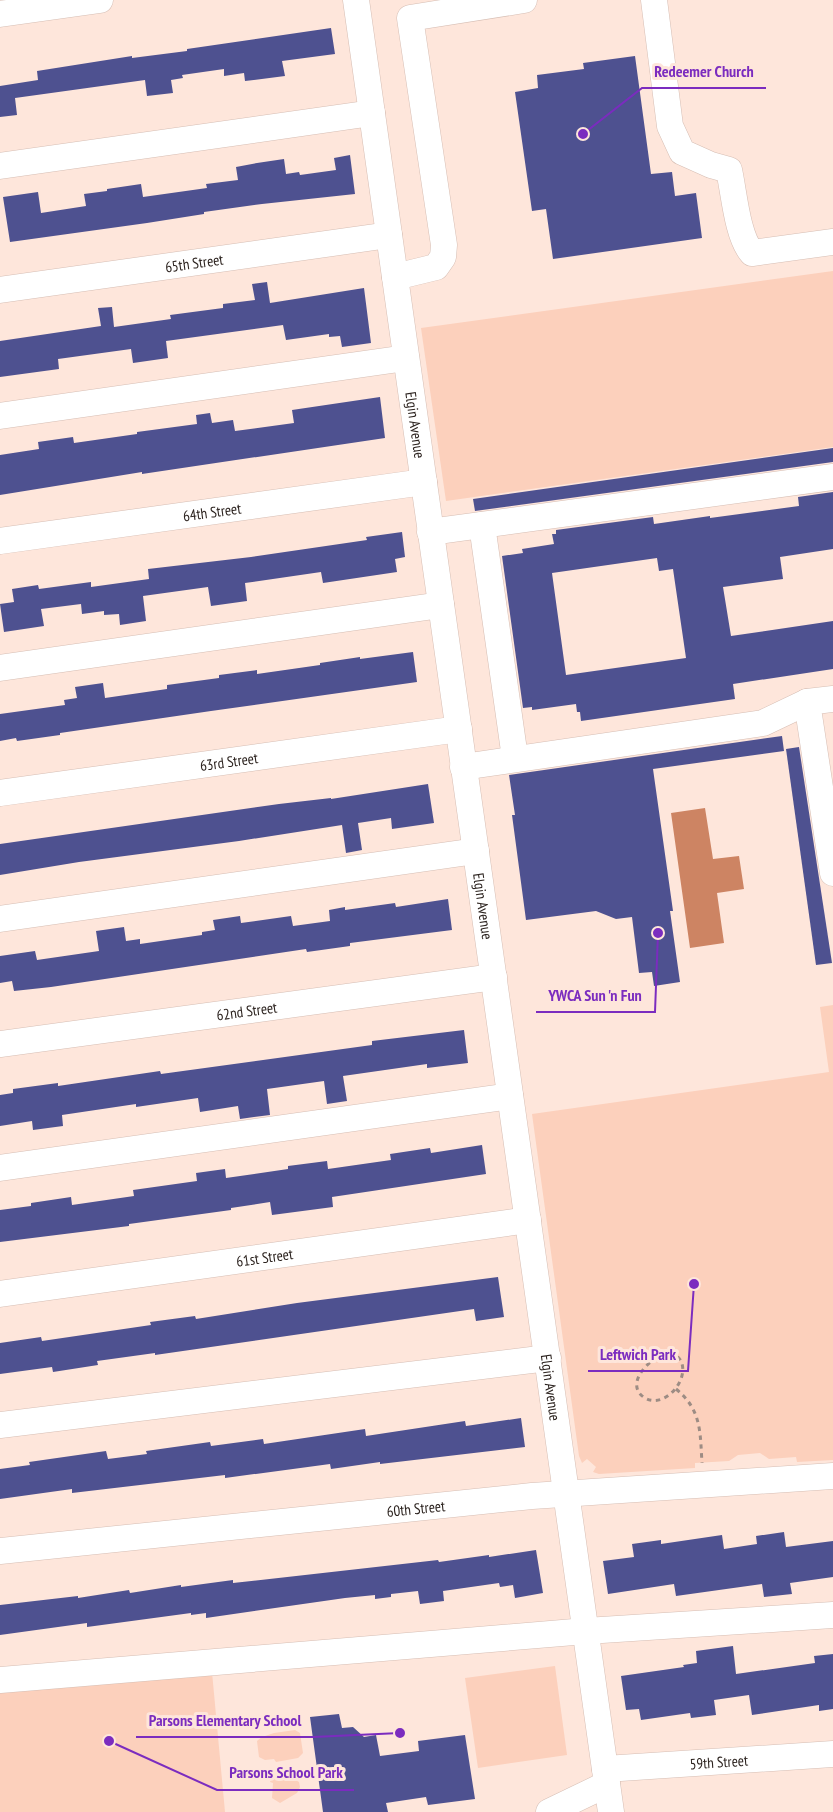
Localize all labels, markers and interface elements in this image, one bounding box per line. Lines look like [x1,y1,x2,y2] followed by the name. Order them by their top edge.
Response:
[642,54,766,88] callout: Redeemer Church
[654,61,754,81] text: Redeemer Church
[164,249,224,276] street label: 65th Street
[402,390,430,459] street label: Elgin Avenue
[182,498,242,525] street label: 64th Street
[199,748,259,775] street label: 63rd Street
[469,872,498,941] street label: Elgin Avenue
[536,978,655,1012] callout: YWCA Sun 'n Fun
[547,985,642,1005] text: YWCA Sun 'n Fun
[215,997,278,1024] street label: 62nd Street
[235,1244,294,1270] street label: 61st Street
[588,1337,688,1371] callout: Leftwich Park
[600,1344,676,1364] text: Leftwich Park
[537,1353,565,1422] street label: Elgin Avenue
[386,1496,446,1520] street label: 60th Street
[136,1703,313,1737] callout: Parsons Elementary School
[149,1710,301,1730] text: Parsons Elementary School
[689,1750,749,1773] street label: 59th Street
[217,1756,354,1790] callout: Parsons School Park
[229,1762,343,1782] text: Parsons School Park

